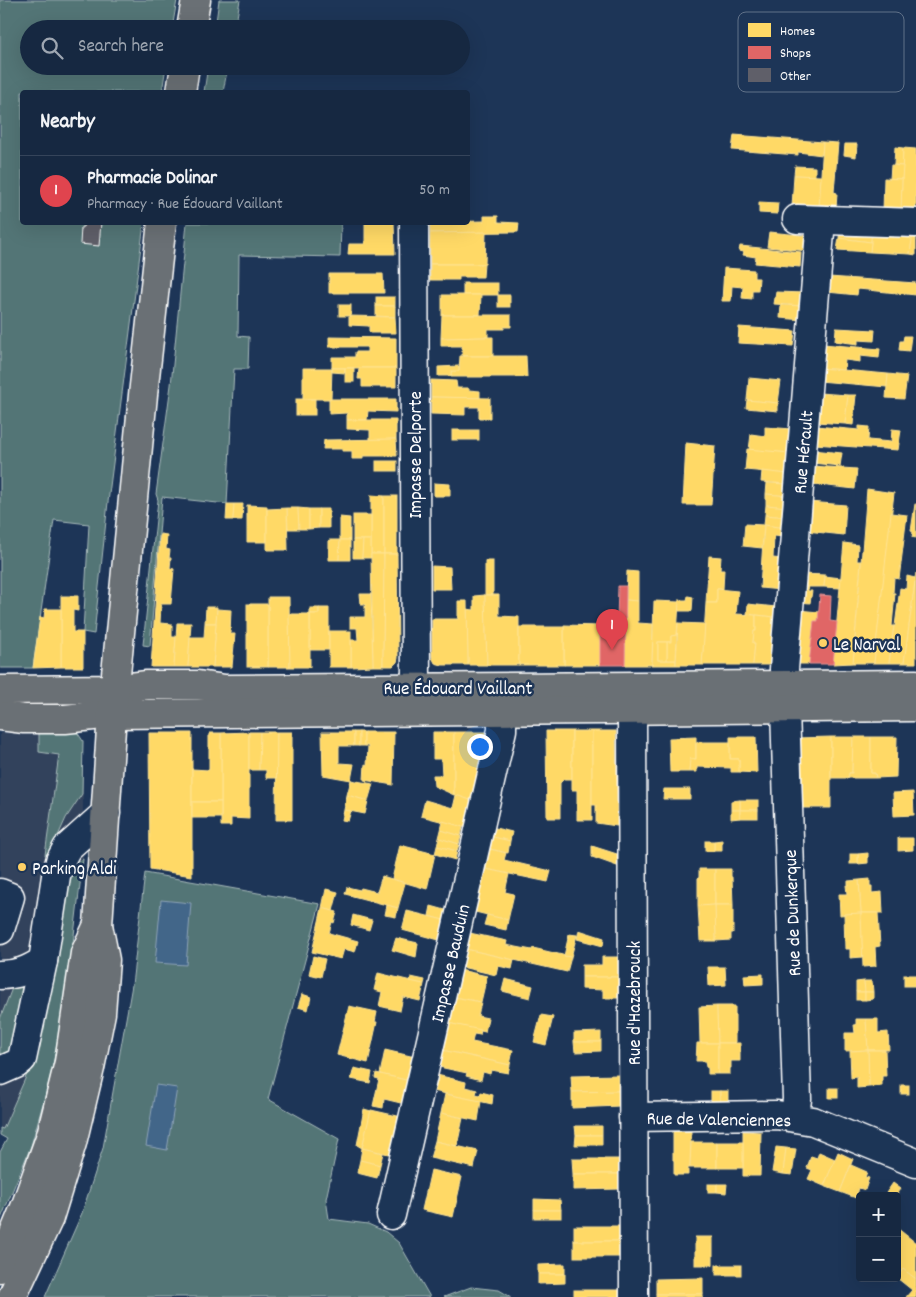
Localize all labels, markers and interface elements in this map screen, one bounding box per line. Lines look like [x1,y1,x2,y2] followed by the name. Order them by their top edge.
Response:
[738,12,904,92] legend
[20,20,470,75] search box
[780,22,815,42] text: Homes
[38,34,66,62] icon: search
[78,34,164,61] text: Search here
[780,44,811,64] text: Shops
[780,67,812,87] text: Other
[40,108,95,138] text: Nearby
[87,166,217,193] text: Pharmacie Dolinar
[54,179,58,202] text: 1
[419,179,450,202] text: 50 m
[87,193,283,216] text: Pharmacy · Rue Édouard Vaillant
[404,391,431,519] street label: Impasse Delporte
[788,409,823,495] street label: Rue Hérault
[596,609,628,650] pin: 1
[833,633,901,660] place label: Le Narval
[817,637,829,649] marker: Le Narval
[384,677,532,704] street label: Rue Édouard Vaillant
[467,734,493,760] your location
[779,849,810,977] street label: Rue de Dunkerque
[32,857,117,884] place label: Parking Aldi
[16,861,28,873] marker: Parking Aldi
[426,902,479,1026] street label: Impasse Bauduin
[623,941,650,1065] street label: Rue d'Hazebrouck
[646,1107,792,1136] street label: Rue de Valenciennes
[856,1192,901,1282] map controls
[856,1192,901,1237] button: +
[856,1237,901,1282] button: −

